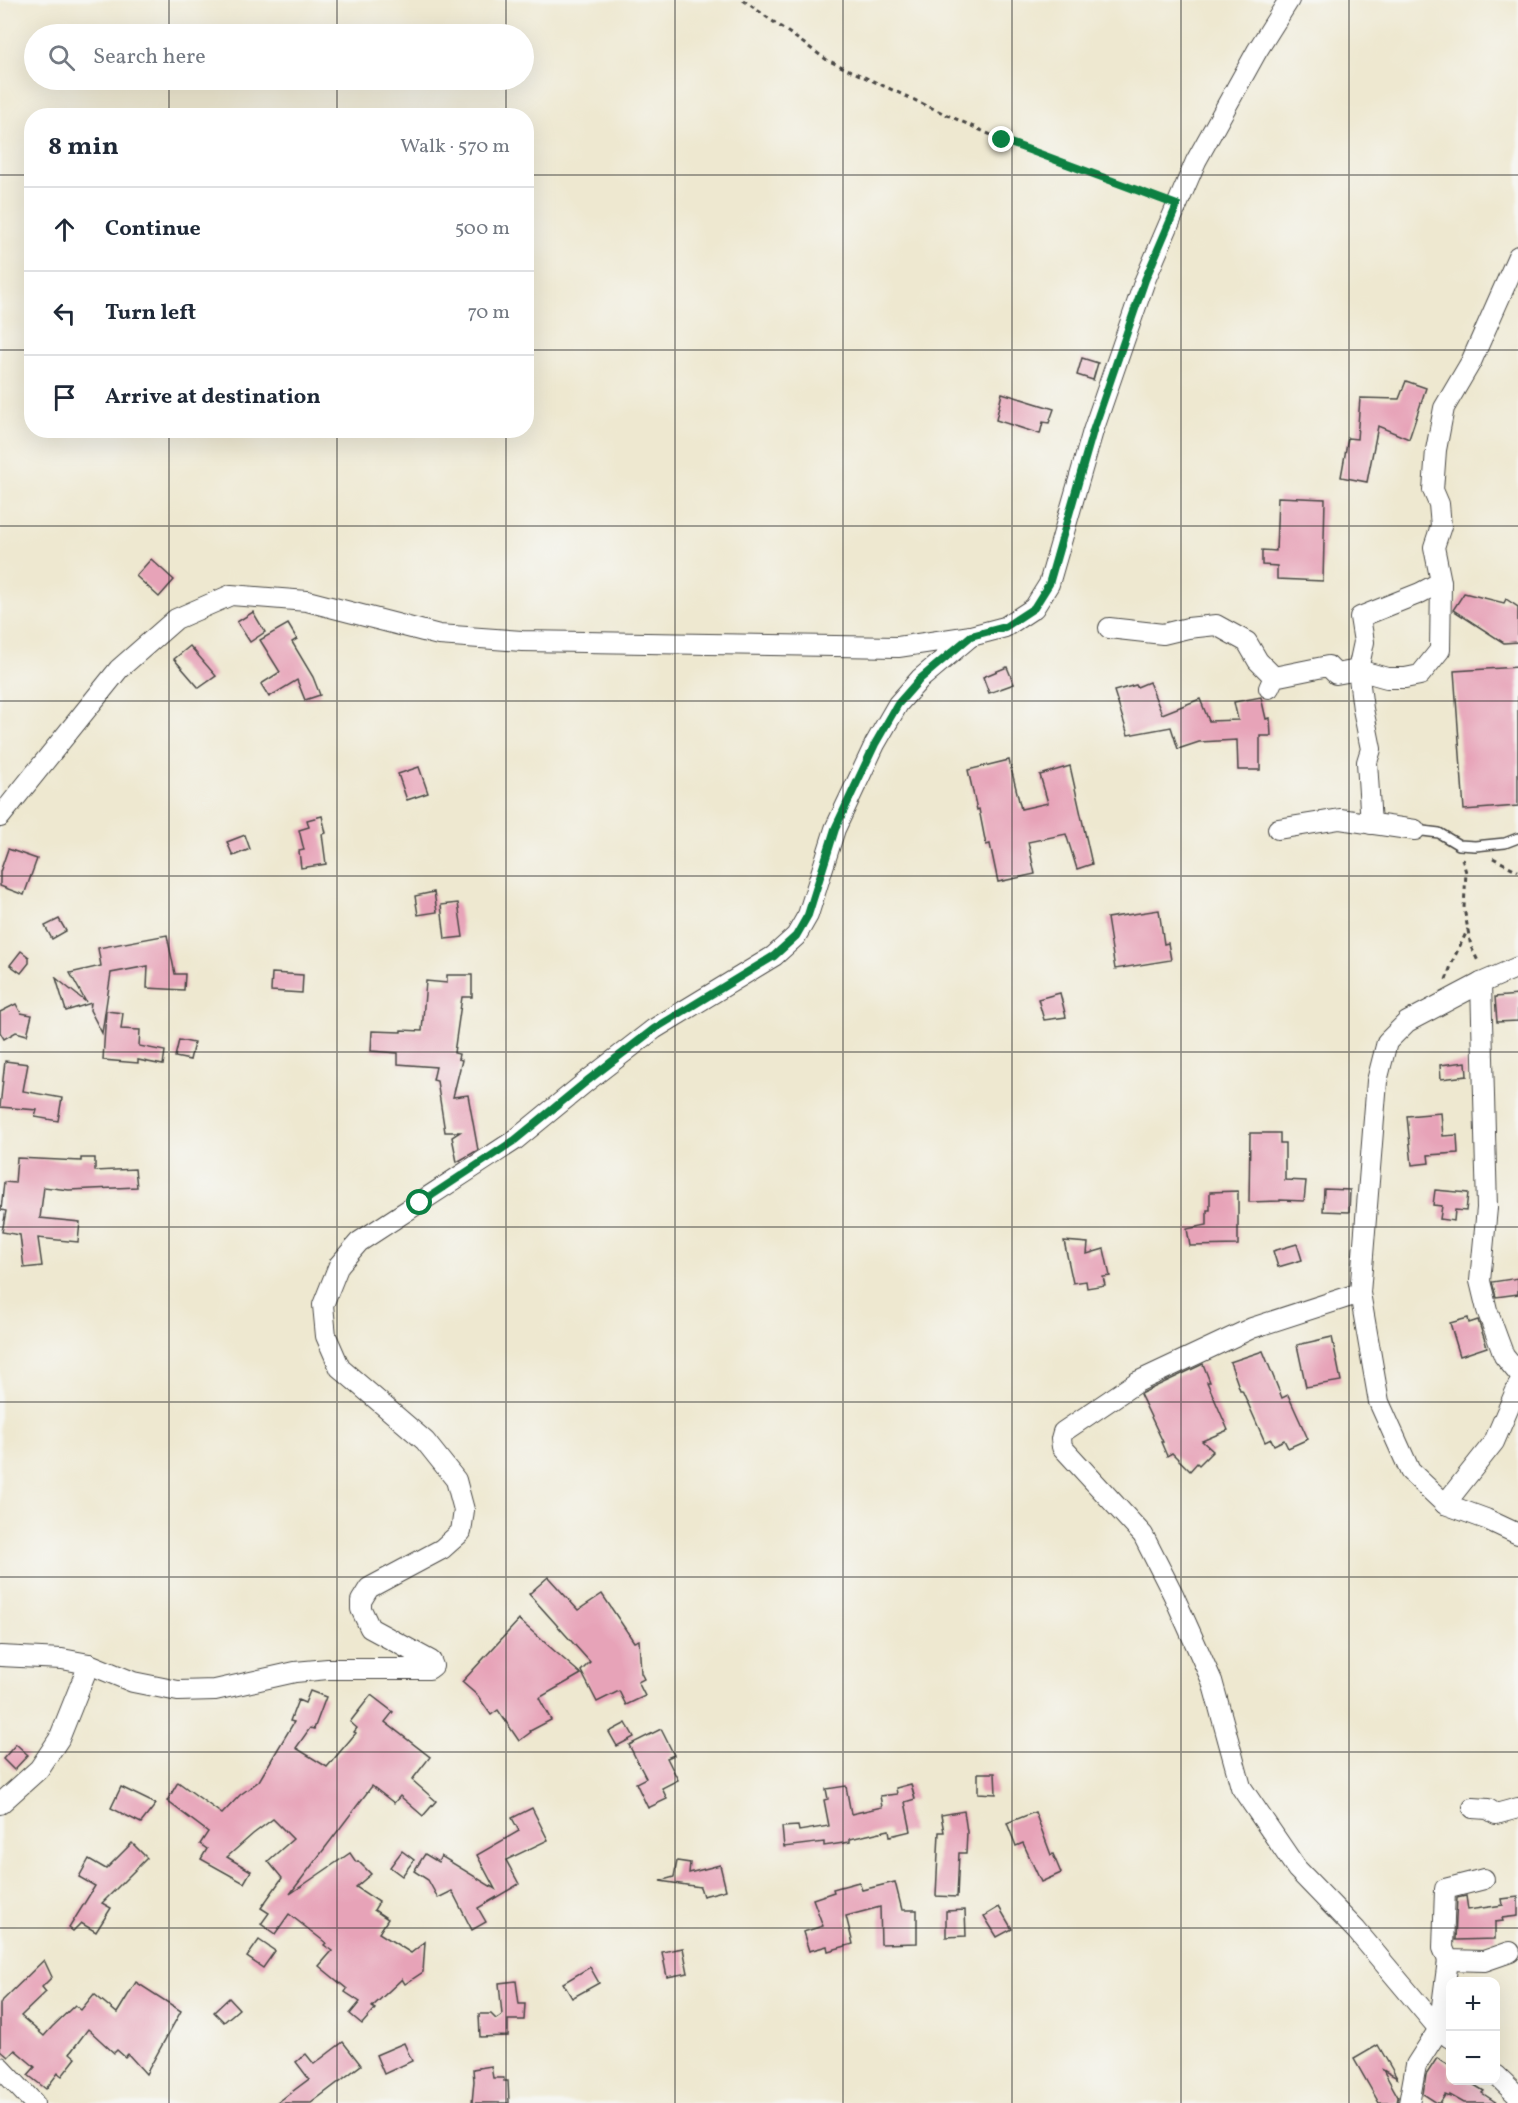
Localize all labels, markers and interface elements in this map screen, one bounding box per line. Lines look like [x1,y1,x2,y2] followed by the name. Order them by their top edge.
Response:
[24,24,534,90] search box
[45,41,78,74] icon: search
[93,42,206,73] text: Search here
[988,126,1014,152] route end
[48,129,119,165] text: 8 min
[400,133,510,161] text: Walk · 570 m
[48,213,81,246] icon: ahead
[105,214,201,245] text: Continue
[455,215,510,243] text: 500 m
[48,297,81,330] icon: left
[105,298,196,329] text: Turn left
[467,299,510,327] text: 70 m
[48,381,81,414] icon: arrive
[105,382,321,413] text: Arrive at destination
[406,1189,432,1215] route start
[1446,1977,1500,2085] map controls
[1446,1977,1500,2031] button: +
[1446,2031,1500,2085] button: −

